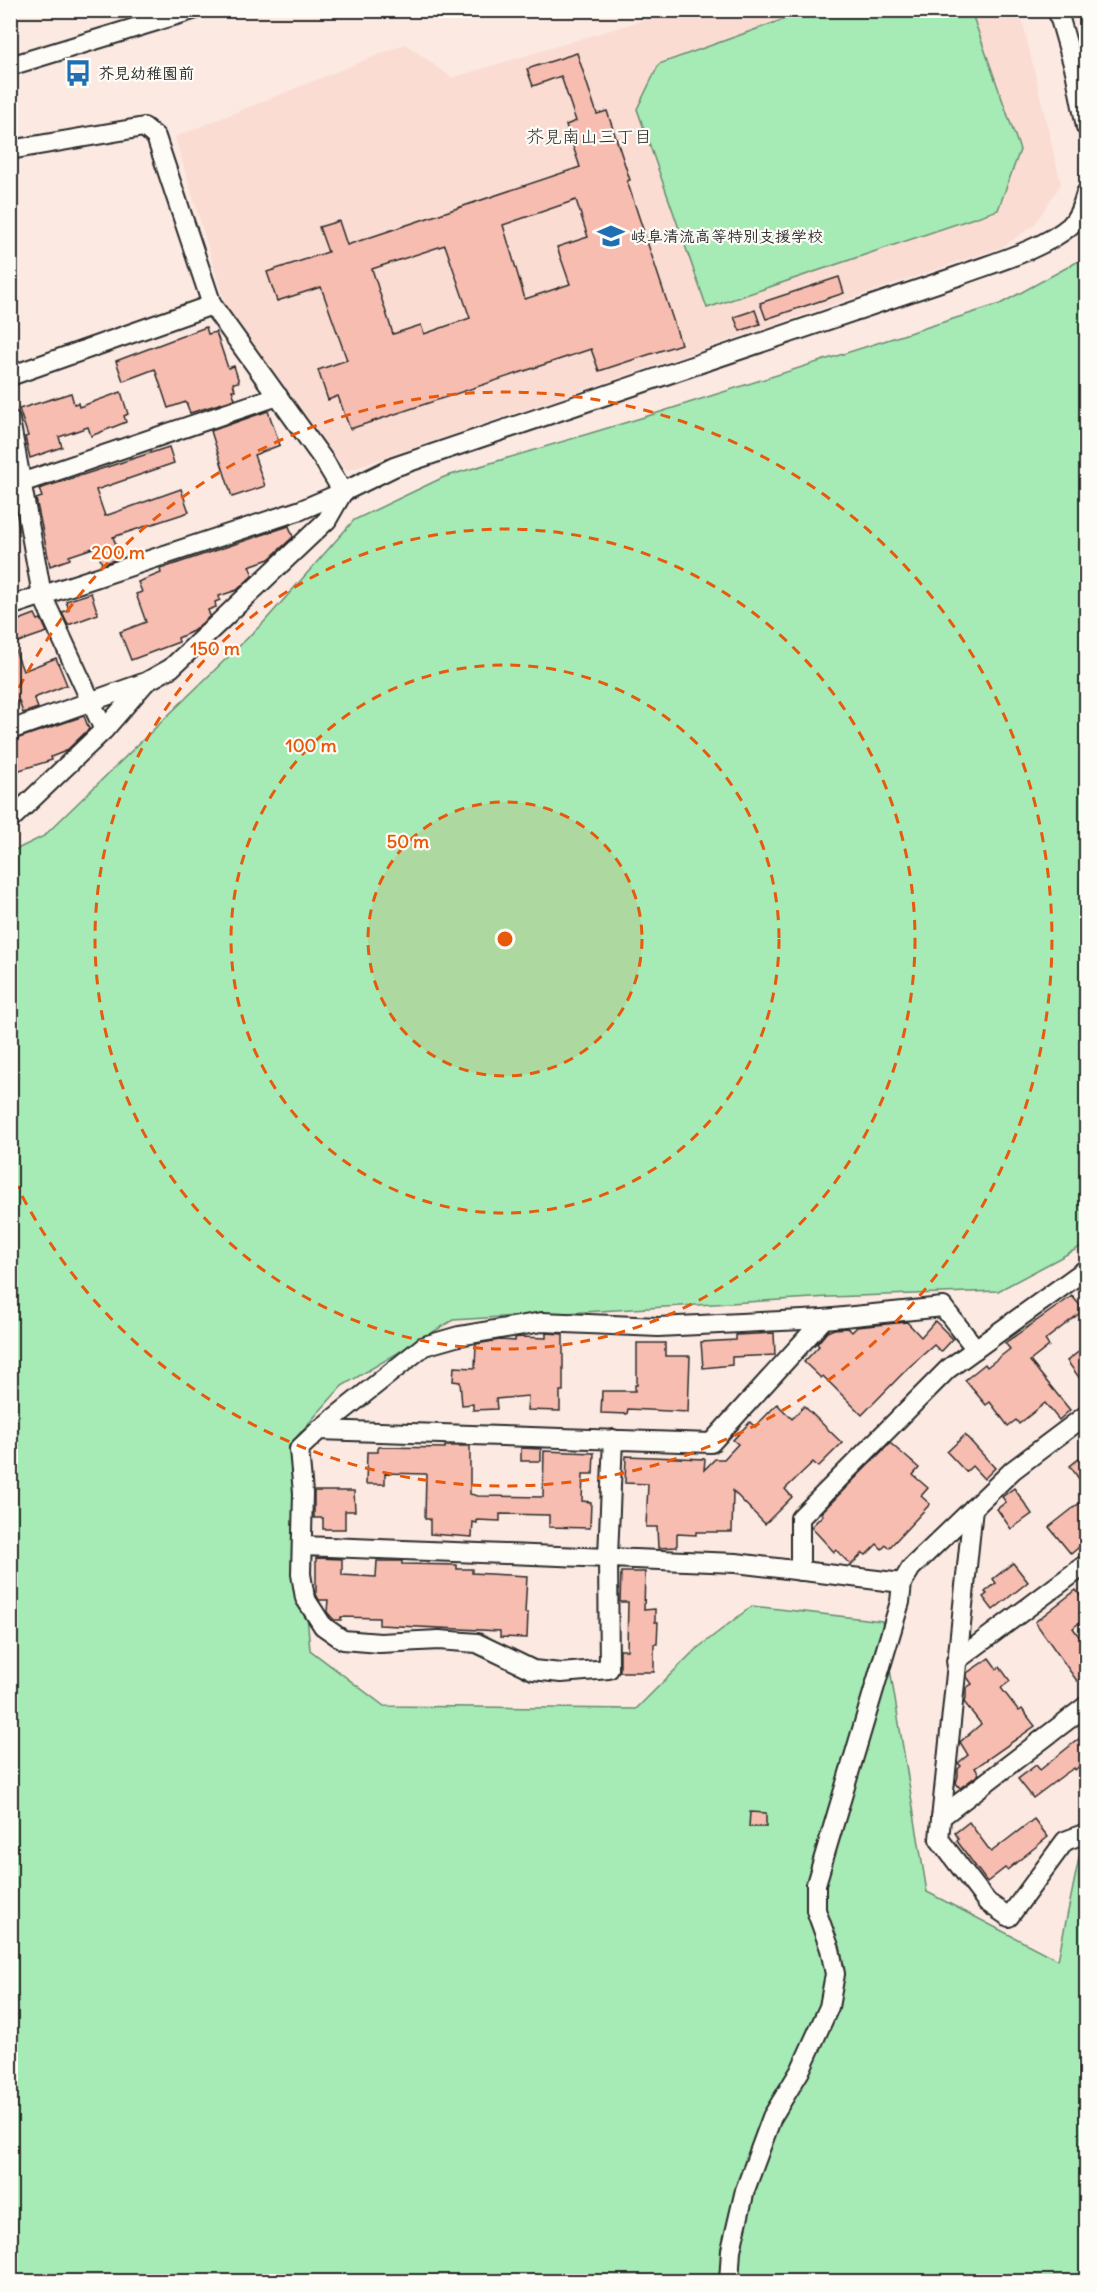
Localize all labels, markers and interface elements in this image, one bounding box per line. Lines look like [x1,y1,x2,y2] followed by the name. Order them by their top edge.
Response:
[63,58,93,88] bus stop icon: 芥見幼稚園前
[98,63,194,83] place label: 芥見幼稚園前
[526,125,652,148] district label: 芥見南山三丁目
[596,221,626,251] school or university icon: 岐阜清流高等特別支援学校
[631,226,823,246] place label: 岐阜清流高等特別支援学校
[91,541,145,564] text: 200 m
[190,637,240,660] text: 150 m
[286,734,337,757] text: 100 m
[387,830,429,853] text: 50 m
[495,929,515,949] centre of rings

